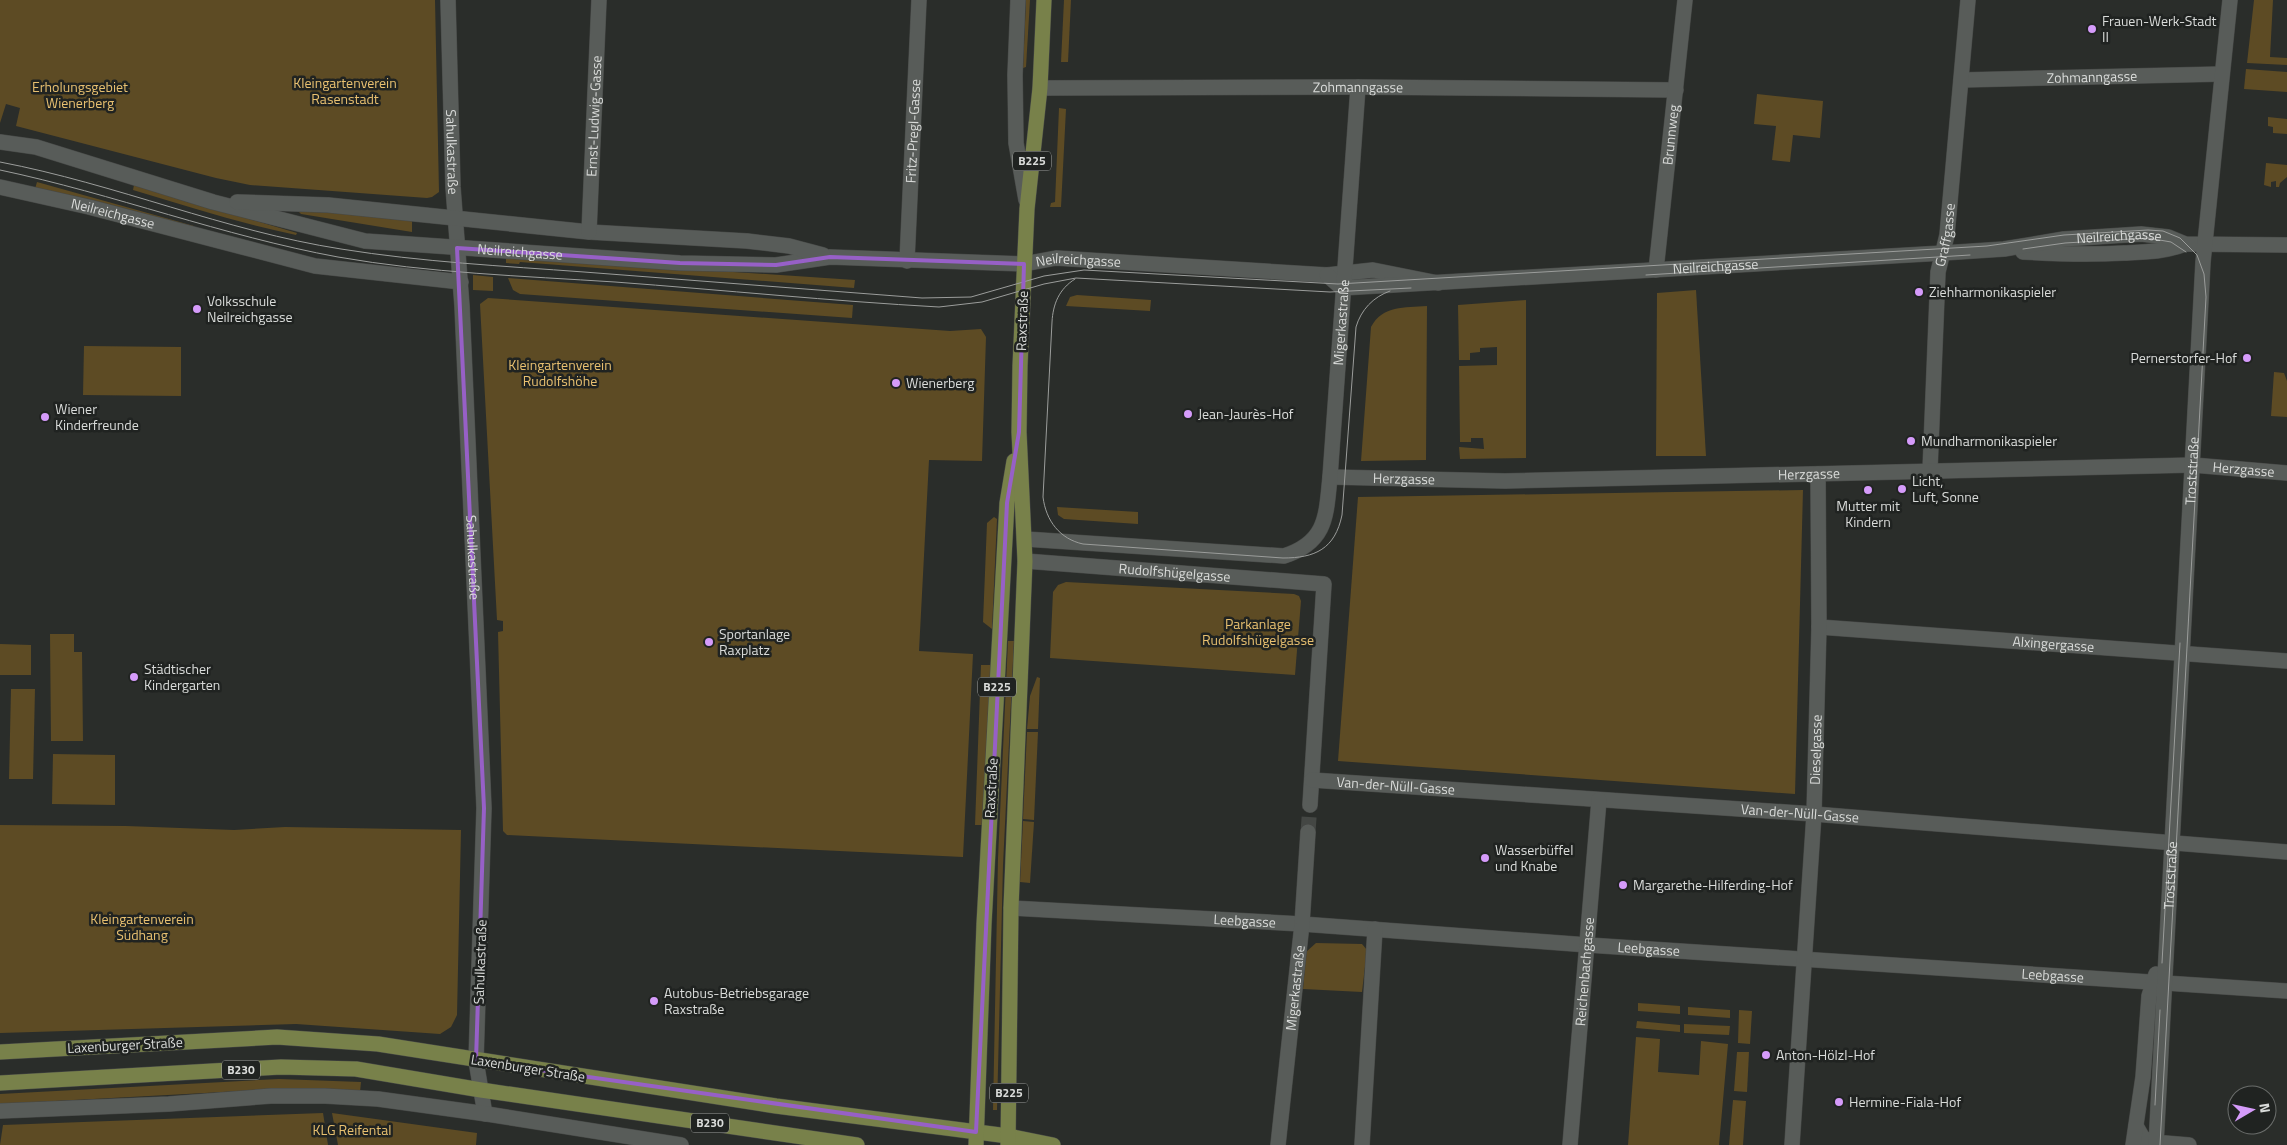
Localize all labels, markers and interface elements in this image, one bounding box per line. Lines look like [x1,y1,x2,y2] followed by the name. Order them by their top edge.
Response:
[2102,10,2217,47] place label: Frauen-Werk-Stadt II
[2086,23,2098,35] marker: Frauen-Werk-Stadt II
[580,55,607,177] street label: Ernst-Ludwig-Gasse
[2047,65,2137,88] street label: Zohmanngasse
[293,72,397,109] park label: Kleingartenverein Rasenstadt
[32,76,128,113] park label: Erholungsgebiet Wienerberg
[1313,76,1403,97] street label: Zohmanngasse
[900,78,925,184] street label: Fritz-Pregl-Gasse
[1656,103,1684,166] street label: Brunnweg
[441,109,465,195] street label: Sahulkastraße
[1013,152,1051,170] road number: B225
[69,192,157,234] street label: Neilreichgasse
[1929,202,1960,269] street label: Graffgasse
[2076,223,2163,248] street label: Neilreichgasse
[477,238,563,265] street label: Neilreichgasse
[1034,247,1122,272] street label: Neilreichgasse
[1672,253,1759,279] street label: Neilreichgasse
[1327,279,1354,366] street label: Migerkastraße
[1929,281,2056,302] place label: Ziehharmonikaspieler
[1913,286,1925,298] marker: Ziehharmonikaspieler
[207,290,293,327] place label: Volksschule Neilreichgasse
[1010,290,1033,352] street label: Raxstraße
[191,303,203,315] marker: Volksschule Neilreichgasse
[2130,347,2237,368] place label: Pernerstorfer-Hof
[2241,352,2253,364] marker: Pernerstorfer-Hof
[508,354,612,391] park label: Kleingartenverein Rudolfshöhe
[906,372,974,393] place label: Wienerberg
[890,377,902,389] marker: Wienerberg
[55,398,139,435] place label: Wiener Kinderfreunde
[1198,403,1294,424] place label: Jean-Jaurès-Hof
[1182,408,1194,420] marker: Jean-Jaurès-Hof
[39,411,51,423] marker: Wiener Kinderfreunde
[1921,430,2057,451] place label: Mundharmonikaspieler
[1905,435,1917,447] marker: Mundharmonikaspieler
[2179,436,2204,506] street label: Troststraße
[2212,456,2275,482] street label: Herzgasse
[1778,462,1840,485] street label: Herzgasse
[1373,467,1435,489] street label: Herzgasse
[1912,470,1979,507] place label: Licht, Luft, Sonne
[1896,483,1908,495] marker: Licht, Luft, Sonne
[1862,484,1874,496] marker: Mutter mit Kindern
[1836,495,1900,532] place label: Mutter mit Kindern
[461,514,486,600] street label: Sahulkastraße
[1118,557,1231,587] street label: Rudolfshügelgasse
[1202,613,1314,650] park label: Parkanlage Rudolfshügelgasse
[719,623,790,660] place label: Sportanlage Raxplatz
[2012,630,2095,657] street label: Alxingergasse
[703,636,715,648] marker: Sportanlage Raxplatz
[144,658,220,695] place label: Städtischer Kindergarten
[128,671,140,683] marker: Städtischer Kindergarten
[978,678,1016,696] road number: B225
[1804,714,1827,785] street label: Dieselgasse
[978,757,1003,819] street label: Raxstraße
[1336,771,1456,800] street label: Van-der-Nüll-Gasse
[1740,798,1860,828] street label: Van-der-Nüll-Gasse
[1495,839,1573,876] place label: Wasserbüffel und Knabe
[2158,841,2182,910] street label: Troststraße
[1479,852,1491,864] marker: Wasserbüffel und Knabe
[1633,874,1793,895] place label: Margarethe-Hilferding-Hof
[1617,879,1629,891] marker: Margarethe-Hilferding-Hof
[90,908,194,945] park label: Kleingartenverein Südhang
[1213,908,1276,933] street label: Leebgasse
[1569,916,1599,1027] street label: Reichenbachgasse
[468,919,491,1005] street label: Sahulkastraße
[1617,936,1681,961] street label: Leebgasse
[1279,944,1310,1032] street label: Migerkastraße
[2021,963,2085,988] street label: Leebgasse
[664,982,809,1019] place label: Autobus-Betriebsgarage Raxstraße
[648,995,660,1007] marker: Autobus-Betriebsgarage Raxstraße
[67,1031,183,1058] street label: Laxenburger Straße
[1776,1044,1875,1065] place label: Anton-Hölzl-Hof
[469,1048,587,1087] street label: Laxenburger Straße
[1760,1049,1772,1061] marker: Anton-Hölzl-Hof
[222,1060,260,1080] road number: B230
[990,1084,1028,1102] road number: B225
[2227,1085,2277,1135] north arrow
[1849,1091,1961,1112] place label: Hermine-Fiala-Hof
[1833,1096,1845,1108] marker: Hermine-Fiala-Hof
[2254,1101,2276,1114] text: N
[691,1114,729,1132] road number: B230
[313,1119,391,1140] park label: KLG Reifental

